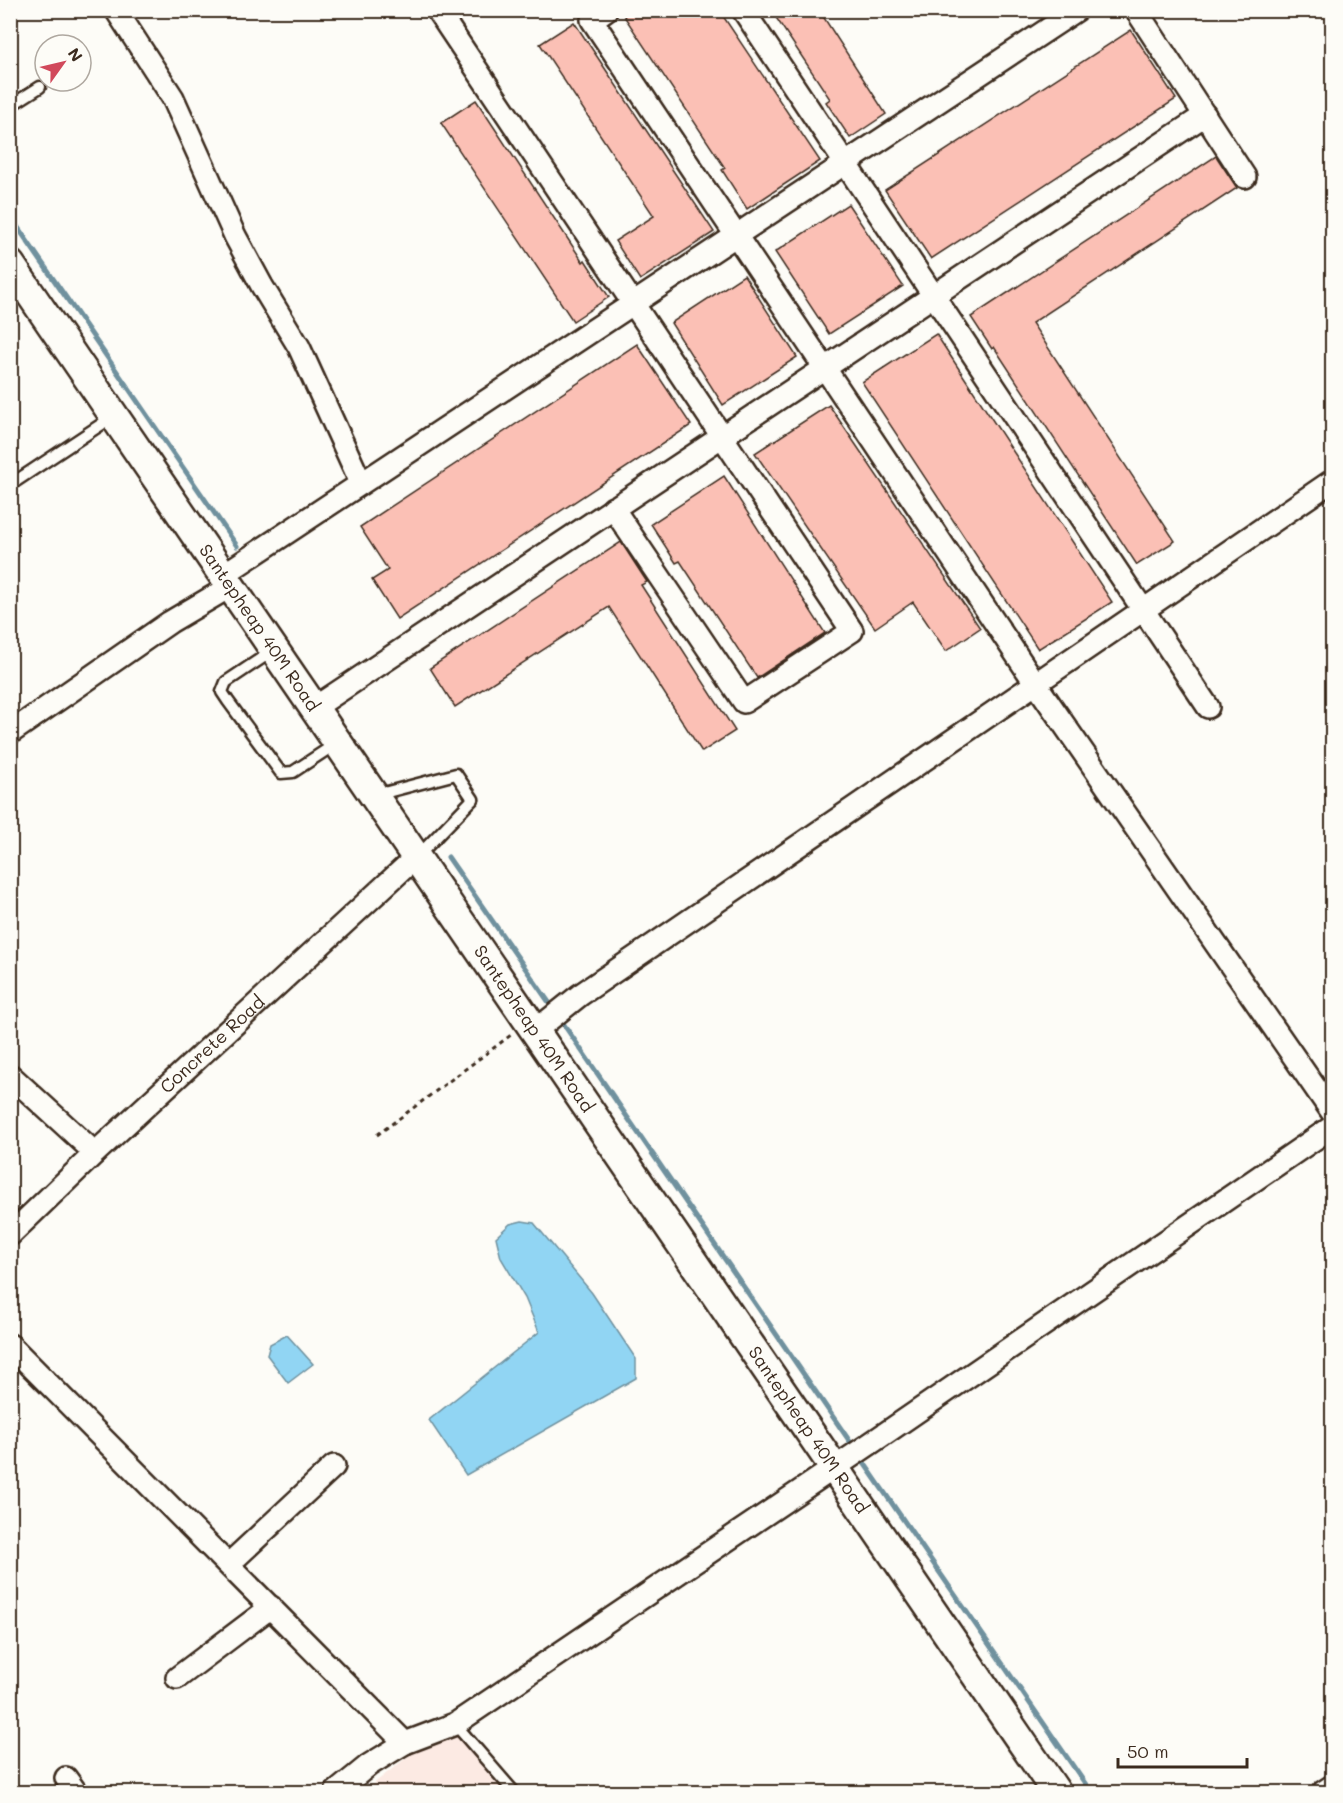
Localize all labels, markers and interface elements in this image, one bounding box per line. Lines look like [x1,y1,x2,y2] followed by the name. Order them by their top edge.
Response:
[33,33,93,93] north arrow
[64,43,88,65] text: N
[194,539,326,716] street label: Santepheap 40M Road
[469,940,600,1117] street label: Santepheap 40M Road
[154,990,269,1098] street label: Concrete Road
[743,1341,875,1518] street label: Santepheap 40M Road
[1118,1731,1247,1769] scale bar
[1127,1739,1169,1763] text: 50 m

